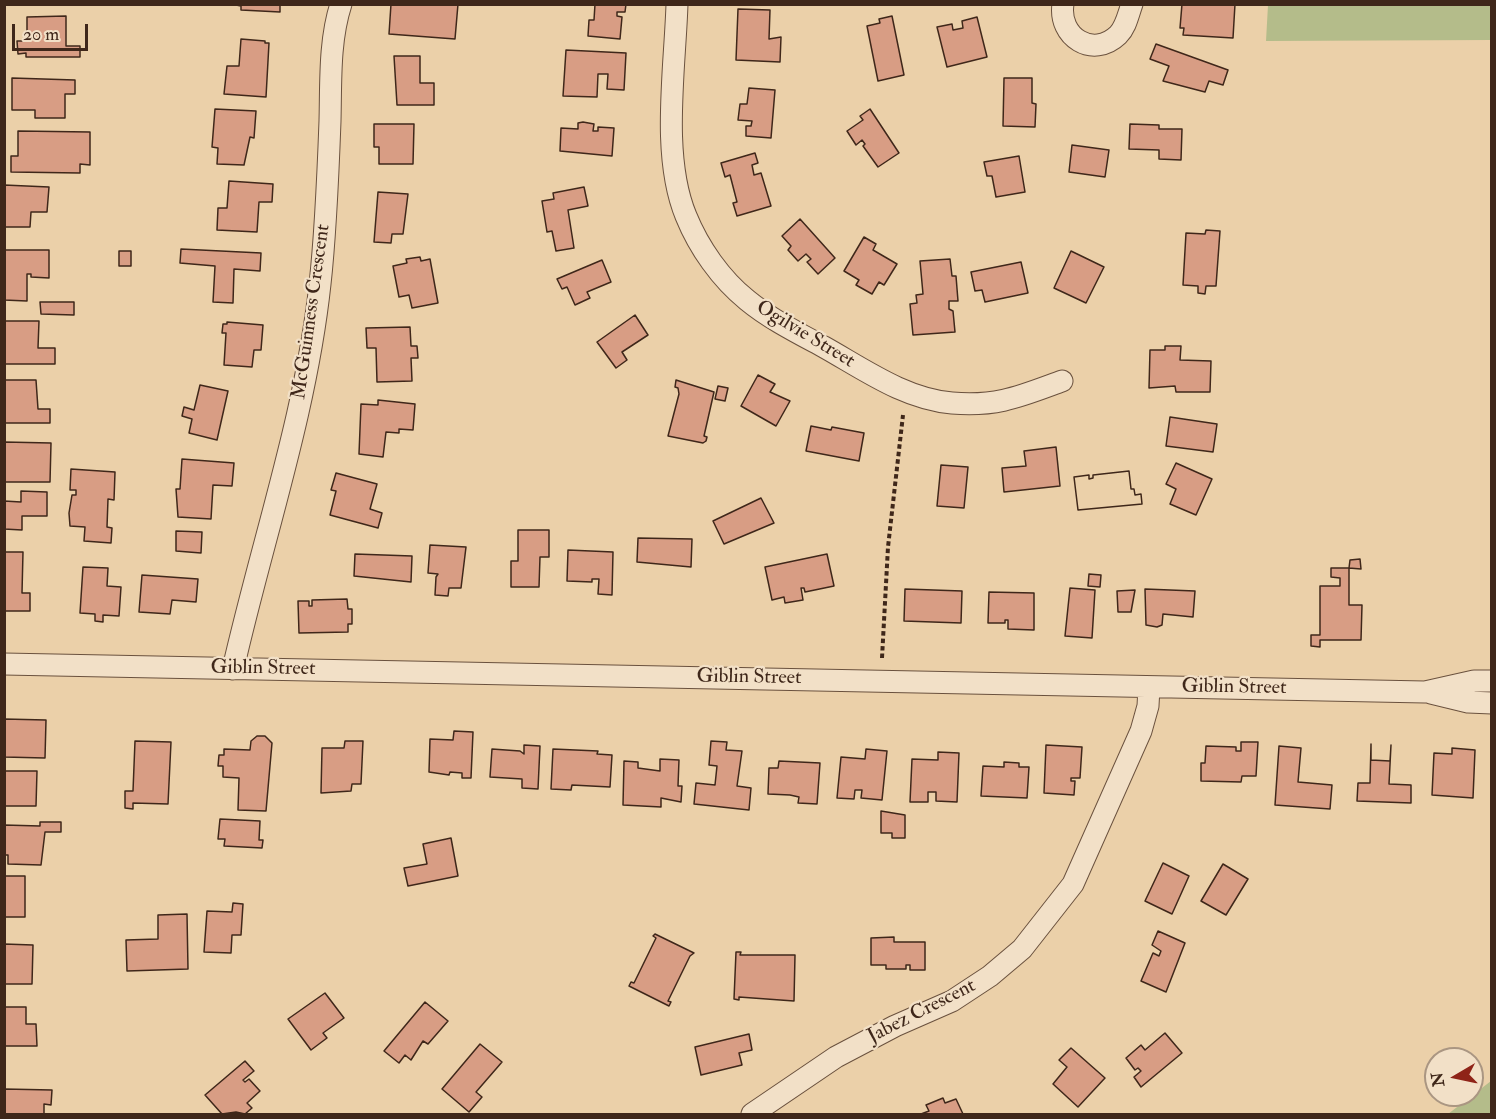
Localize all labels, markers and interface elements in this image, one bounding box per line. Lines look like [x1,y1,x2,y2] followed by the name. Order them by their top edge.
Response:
[15,12,92,50] scale bar
[23,23,59,46] text: 20 m
[288,223,336,401] street label: McGuinness Crescent
[751,296,859,374] street label: Ogilvie Street
[210,656,316,682] street label: Giblin Street
[696,665,802,691] street label: Giblin Street
[1181,675,1287,701] street label: Giblin Street
[864,974,980,1050] street label: Jabez Crescent
[1424,1047,1484,1107] north arrow
[1427,1071,1449,1088] text: N

